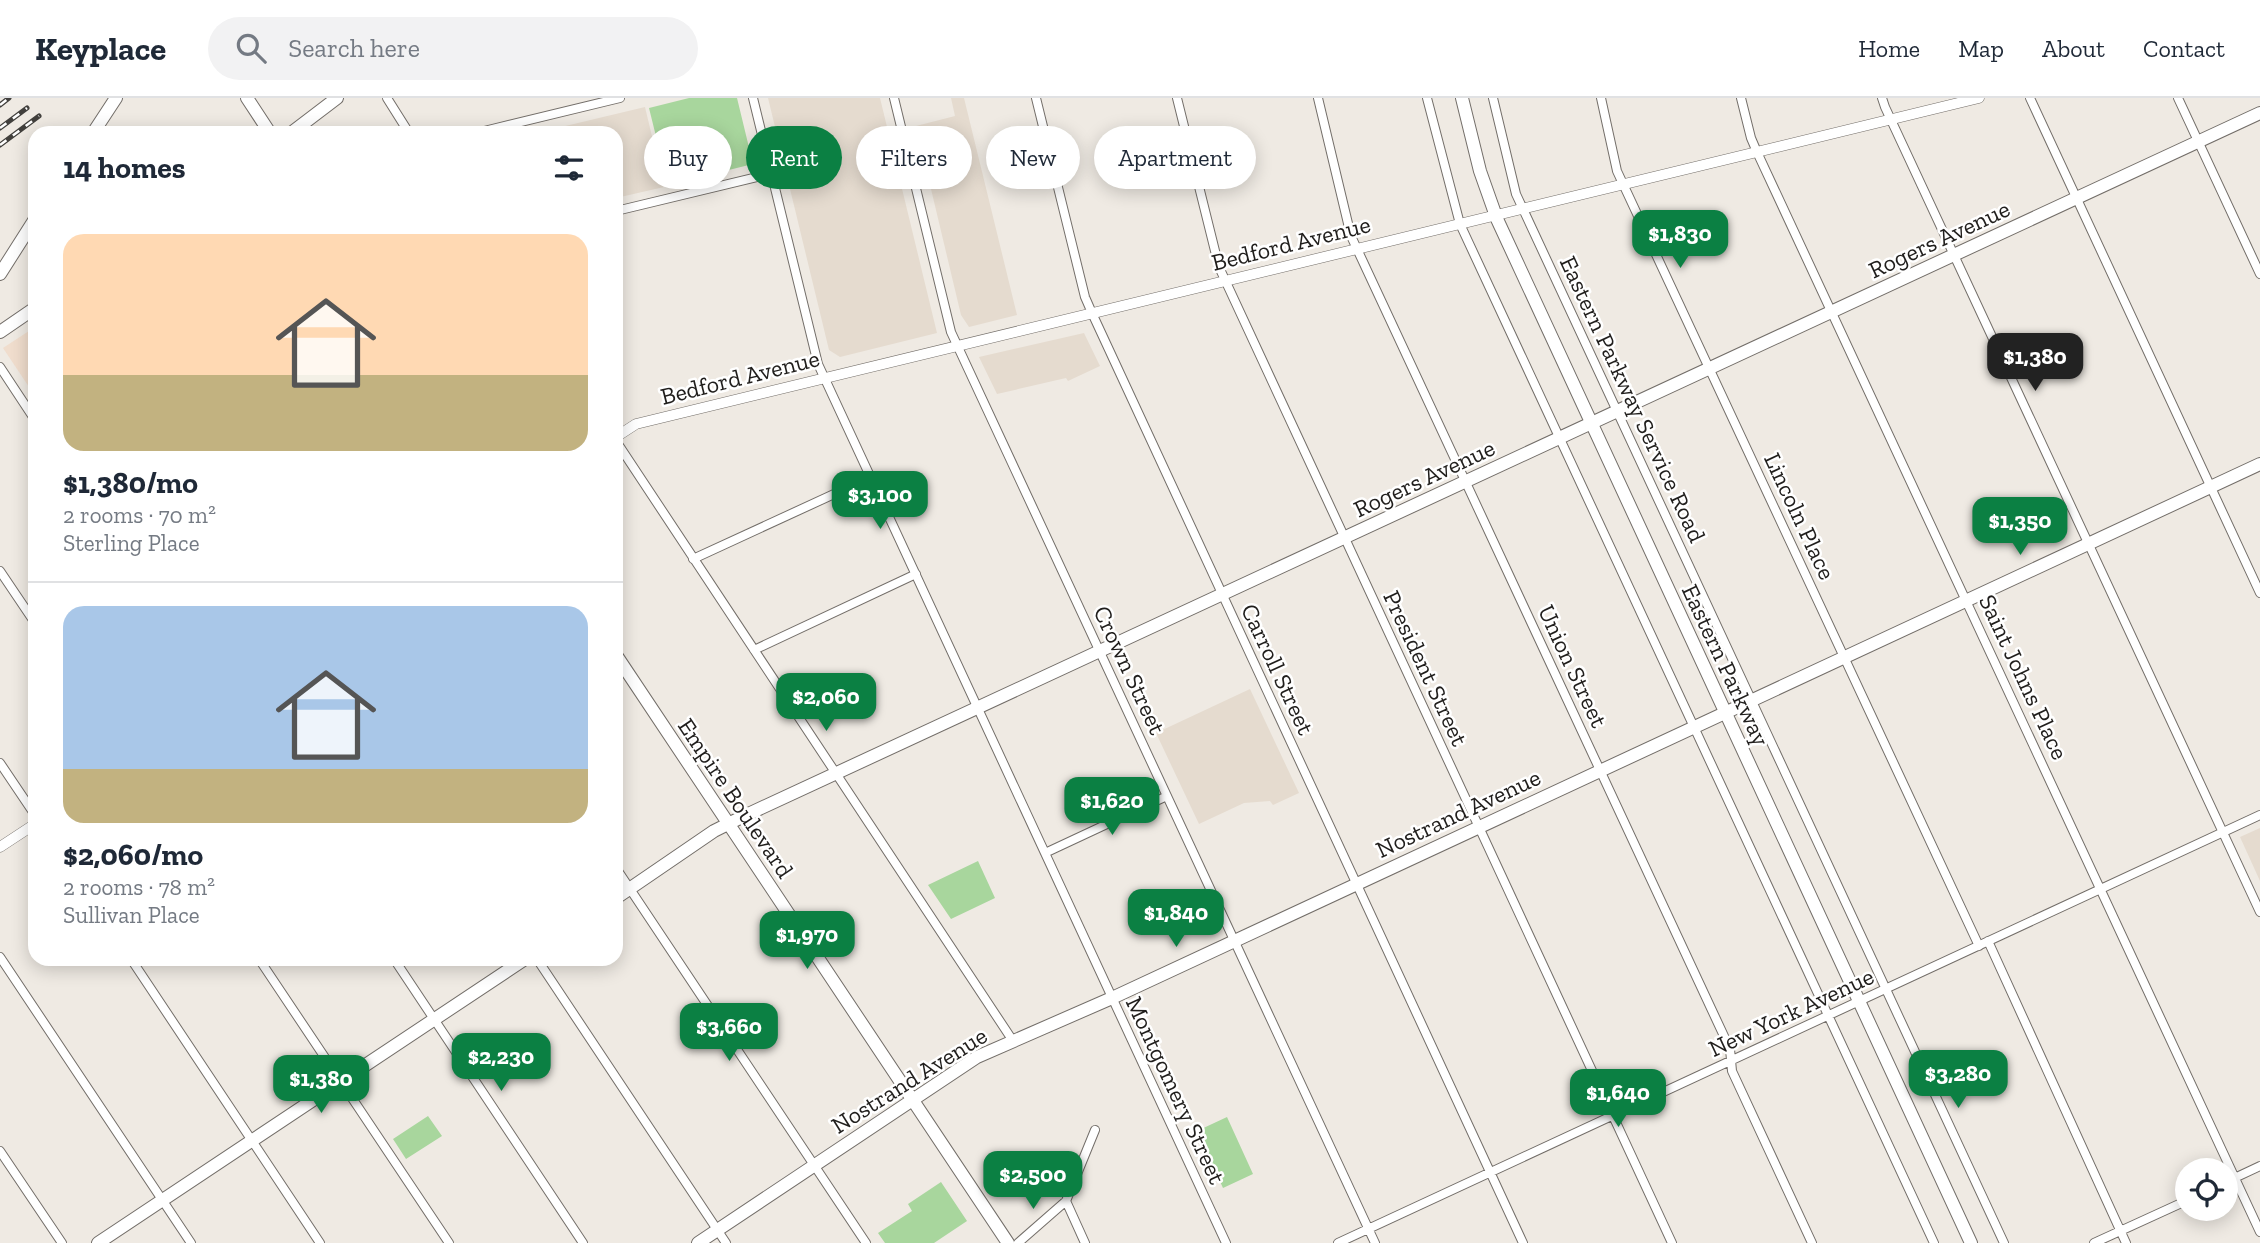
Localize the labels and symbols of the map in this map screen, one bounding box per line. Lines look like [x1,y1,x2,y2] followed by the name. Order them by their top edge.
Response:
[1864,194,2014,284] street label: Rogers Avenue
[1209,209,1373,277] street label: Bedford Avenue
[1623,211,1737,270] pin: $1,830
[1554,251,1712,547] street label: Eastern Parkway Service Road
[1978,334,2092,393] pin: $1,380
[658,343,822,411] street label: Bedford Avenue
[1349,433,1499,523] street label: Rogers Avenue
[1758,448,1842,584] street label: Lincoln Place
[823,472,937,531] pin: $3,100
[1963,498,2077,557] pin: $1,350
[1676,580,1776,751] street label: Eastern Parkway
[1377,586,1475,750] street label: President Street
[1973,590,2075,764] street label: Saint Johns Place
[1235,599,1321,739] street label: Carroll Street
[1532,600,1614,732] street label: Union Street
[1088,601,1172,739] street label: Crown Street
[769,674,883,733] pin: $2,060
[672,713,800,883] street label: Empire Boulevard
[1371,762,1545,864] street label: Nostrand Avenue
[1055,778,1169,837] pin: $1,620
[1119,890,1233,949] pin: $1,840
[750,912,864,971] pin: $1,970
[1704,961,1878,1063] street label: New York Avenue
[1120,992,1232,1188] street label: Montgomery Street
[672,1004,786,1063] pin: $3,660
[826,1020,992,1140] street label: Nostrand Avenue
[444,1034,558,1093] pin: $2,230
[1901,1051,2015,1110] pin: $3,280
[264,1056,378,1115] pin: $1,380
[1561,1070,1675,1129] pin: $1,640
[976,1152,1090,1211] pin: $2,500

